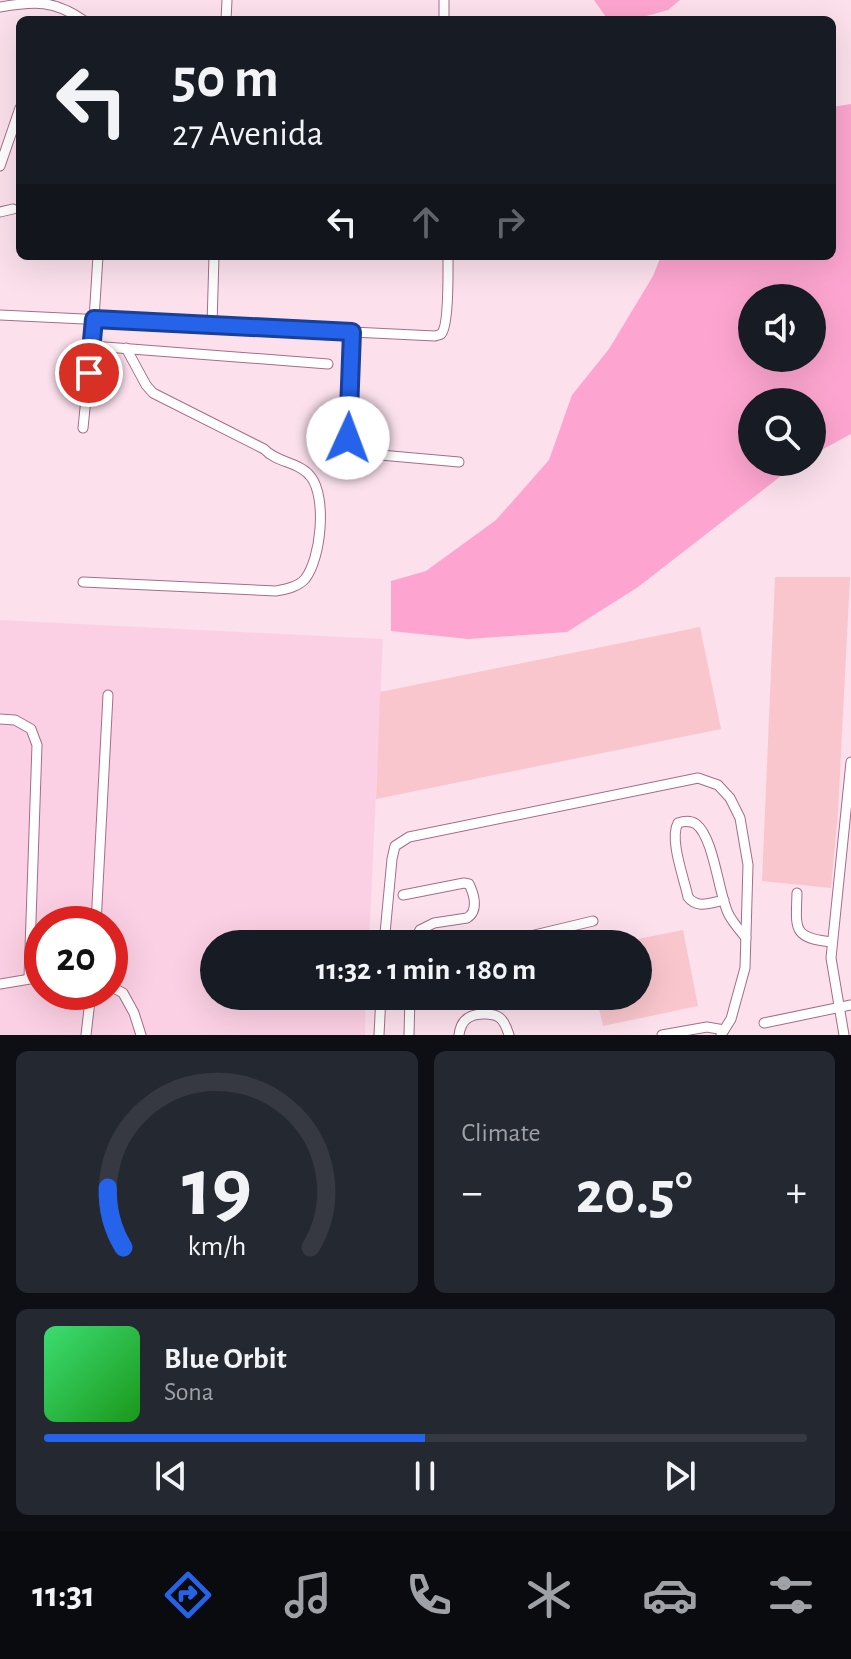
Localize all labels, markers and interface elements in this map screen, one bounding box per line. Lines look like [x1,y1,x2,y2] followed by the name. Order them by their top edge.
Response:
[40,48,144,152] icon: left
[172,51,279,107] text: 50 m
[172,116,323,152] text: 27 Avenida
[320,200,364,244] icon: left
[404,200,448,244] icon: ahead
[488,200,532,244] icon: right
[738,284,826,476] map controls
[738,284,826,372] button: sound
[55,339,123,407] pin
[67,351,111,395] icon: arrive
[738,388,826,476] button: search
[306,396,390,480] position arrow
[24,906,128,1010] speed limit sign: 20
[316,955,536,985] text: 11:32 · 1 min · 180 m
[462,1120,540,1146] text: Climate
[182,1147,252,1231] text: 19
[576,1164,693,1224] text: 20.5°
[462,1171,483,1215] text: −
[786,1171,807,1215] text: +
[187,1232,246,1261] text: km/h
[164,1344,287,1374] text: Blue Orbit
[164,1379,214,1405] text: Sona
[149,1454,193,1498] icon: previous
[403,1454,447,1498] icon: pause
[658,1454,702,1498] icon: next
[160,1567,216,1623] icon: directions
[280,1567,336,1623] icon: music
[401,1567,457,1623] icon: phone
[521,1567,577,1623] icon: climate
[642,1567,698,1623] icon: car
[763,1567,819,1623] icon: filters
[32,1577,95,1613] text: 11:31

